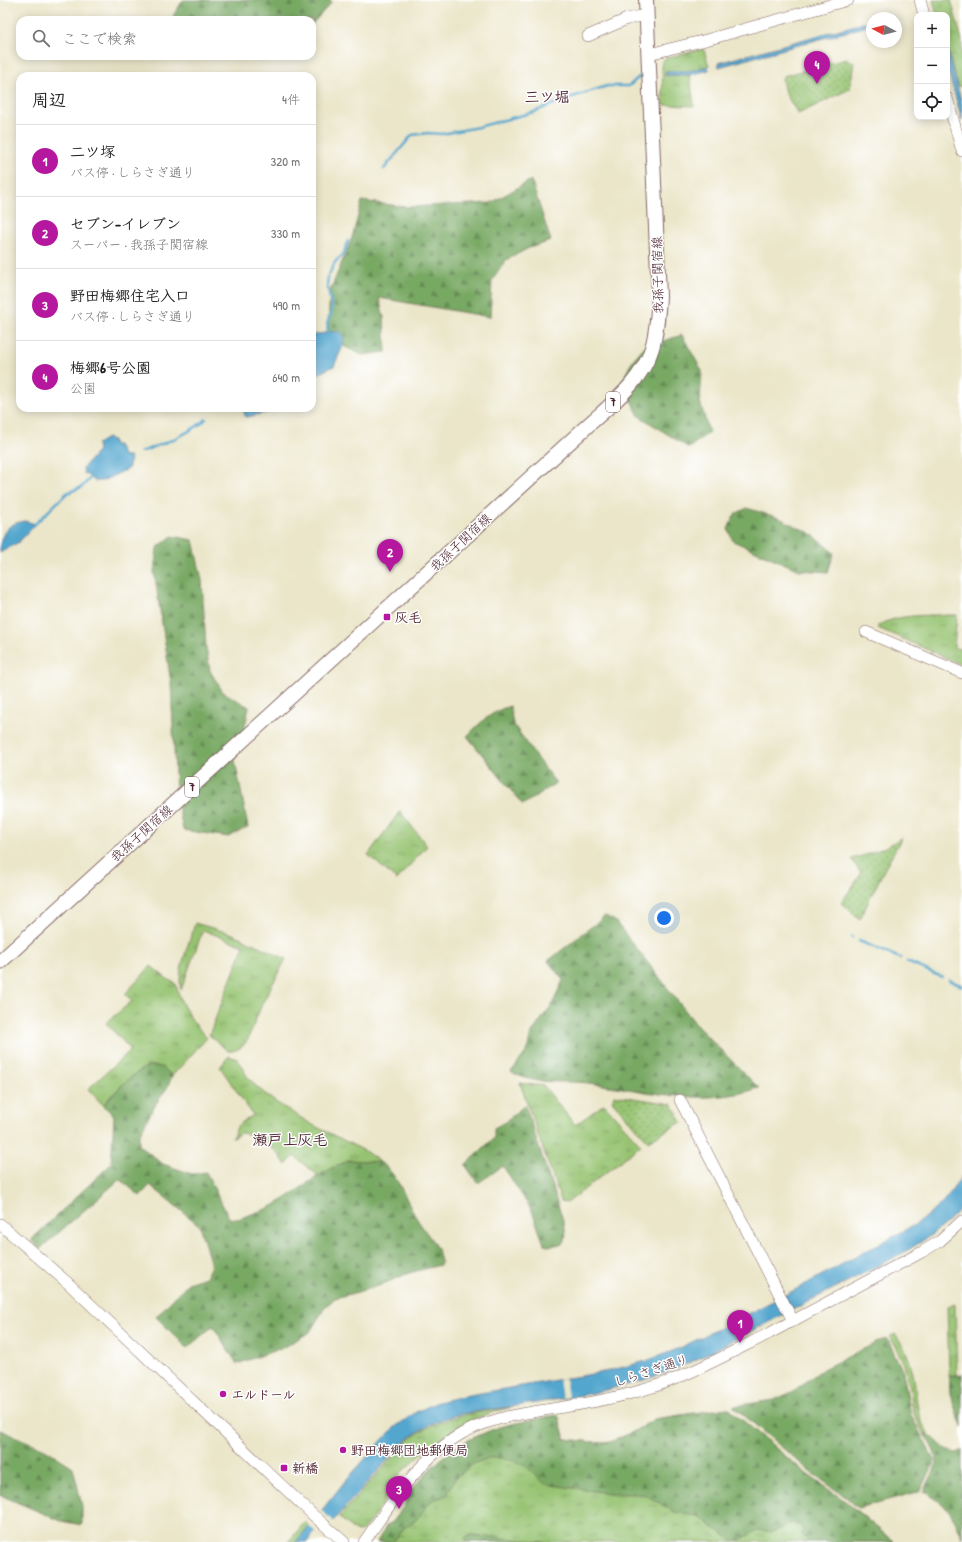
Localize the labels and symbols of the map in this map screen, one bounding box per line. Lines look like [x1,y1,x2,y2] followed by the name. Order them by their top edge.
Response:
[866,12,902,48] north arrow
[804,51,830,84] pin: 4
[524,86,570,107] district label: 三ツ堀
[647,235,667,314] street label: 我孫子関宿線
[606,392,620,412] road number: 7
[425,508,495,575] street label: 我孫子関宿線
[377,539,403,572] pin: 2
[395,608,421,626] place label: 灰毛
[382,612,392,622] marker: 灰毛
[185,777,199,797] road number: 7
[106,800,177,866] street label: 我孫子関宿線
[654,908,674,928] your location
[252,1129,328,1150] district label: 瀬戸上灰毛
[727,1310,753,1343] pin: 1
[611,1349,691,1391] street label: しらさぎ通り
[231,1385,295,1403] place label: エルドール
[218,1389,228,1399] marker: エルドール
[351,1441,468,1459] place label: 野田梅郷団地郵便局
[338,1445,348,1455] marker: 野田梅郷団地郵便局
[292,1459,318,1477] place label: 新橋
[279,1463,289,1473] marker: 新橋
[386,1476,412,1509] pin: 3

